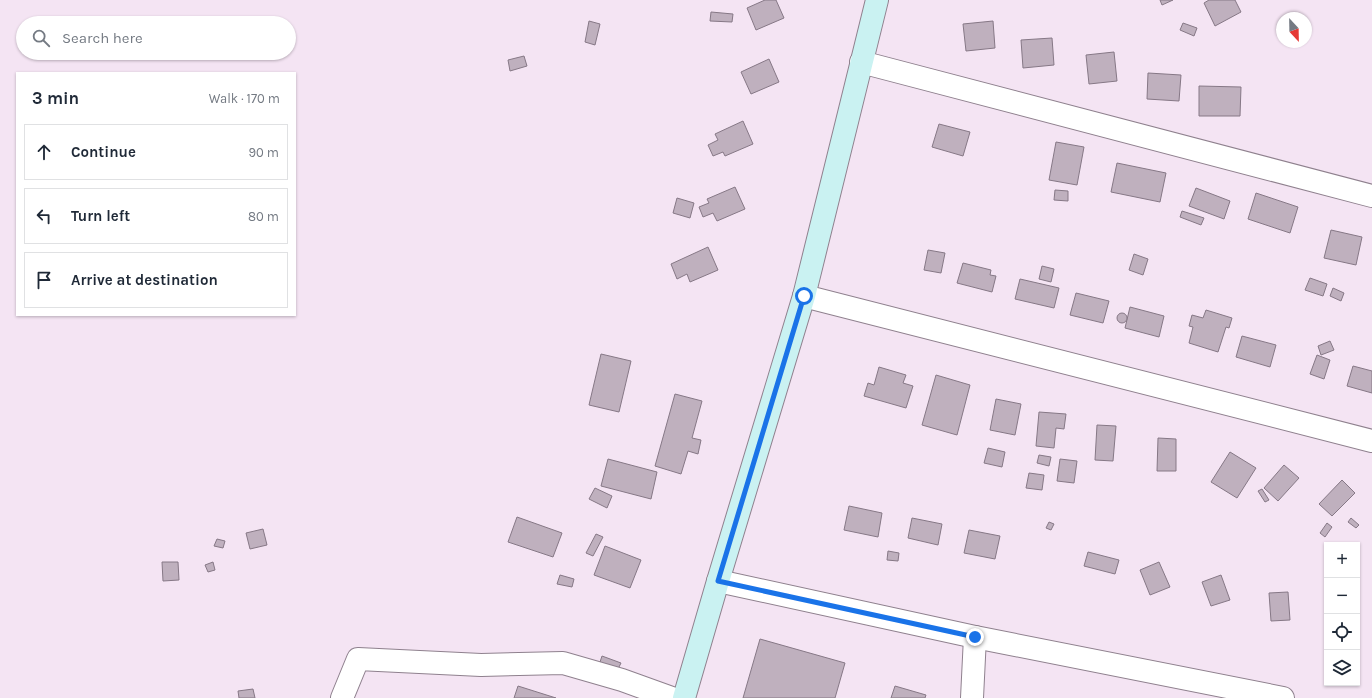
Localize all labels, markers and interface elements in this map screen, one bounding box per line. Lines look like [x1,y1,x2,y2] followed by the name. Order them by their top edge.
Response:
[1276,12,1312,48] north arrow
[16,16,296,60] search box
[30,27,52,49] icon: search
[62,29,143,47] text: Search here
[32,88,79,108] text: 3 min
[209,91,280,106] text: Walk · 170 m
[33,141,55,163] icon: ahead
[71,143,136,161] text: Continue
[248,145,279,160] text: 90 m
[33,205,55,227] icon: left
[71,207,130,225] text: Turn left
[248,209,279,224] text: 80 m
[33,269,55,291] icon: arrive
[71,271,218,289] text: Arrive at destination
[795,287,813,305] route start
[1324,542,1360,686] map controls
[1324,542,1360,578] button: +
[1324,578,1360,614] button: −
[1324,614,1360,650] button: locate
[966,628,984,646] route end
[1324,650,1360,686] button: layers

